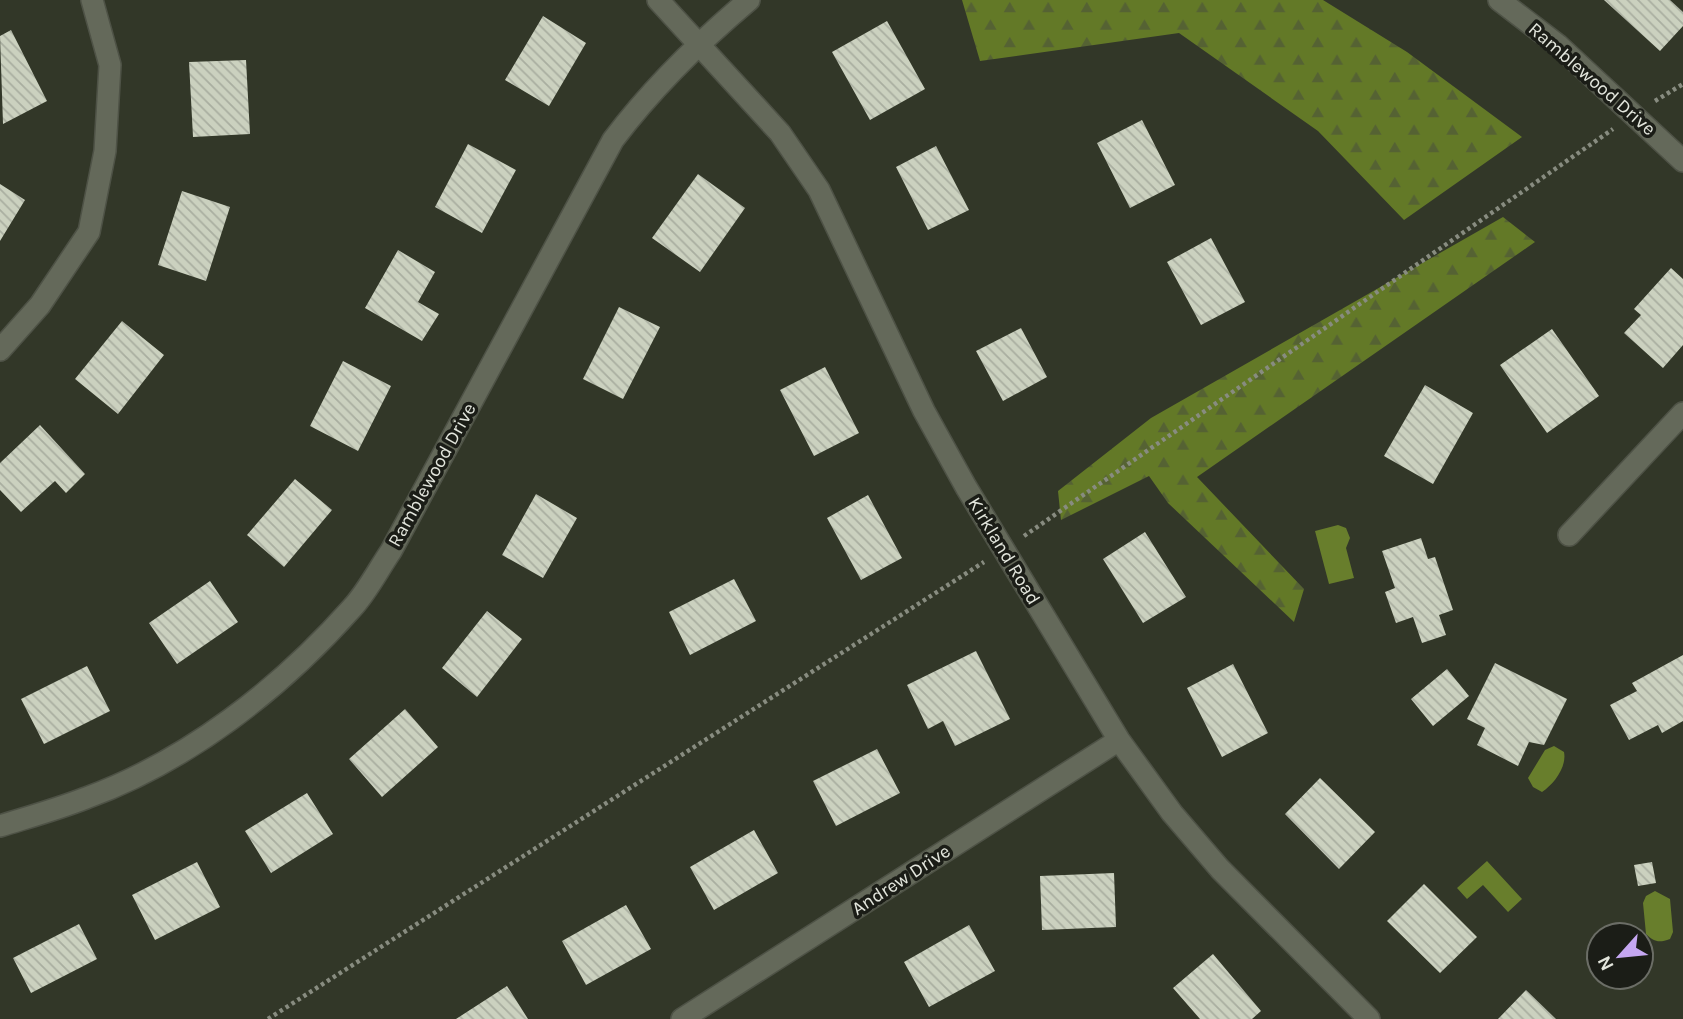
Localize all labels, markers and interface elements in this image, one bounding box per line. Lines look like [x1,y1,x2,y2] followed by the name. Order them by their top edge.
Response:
[1524,18,1660,140] street label: Ramblewood Drive
[383,399,481,551] street label: Ramblewood Drive
[963,493,1045,609] street label: Kirkland Road
[848,840,954,920] street label: Andrew Drive
[1585,921,1655,991] north arrow
[1593,952,1619,974] text: N

